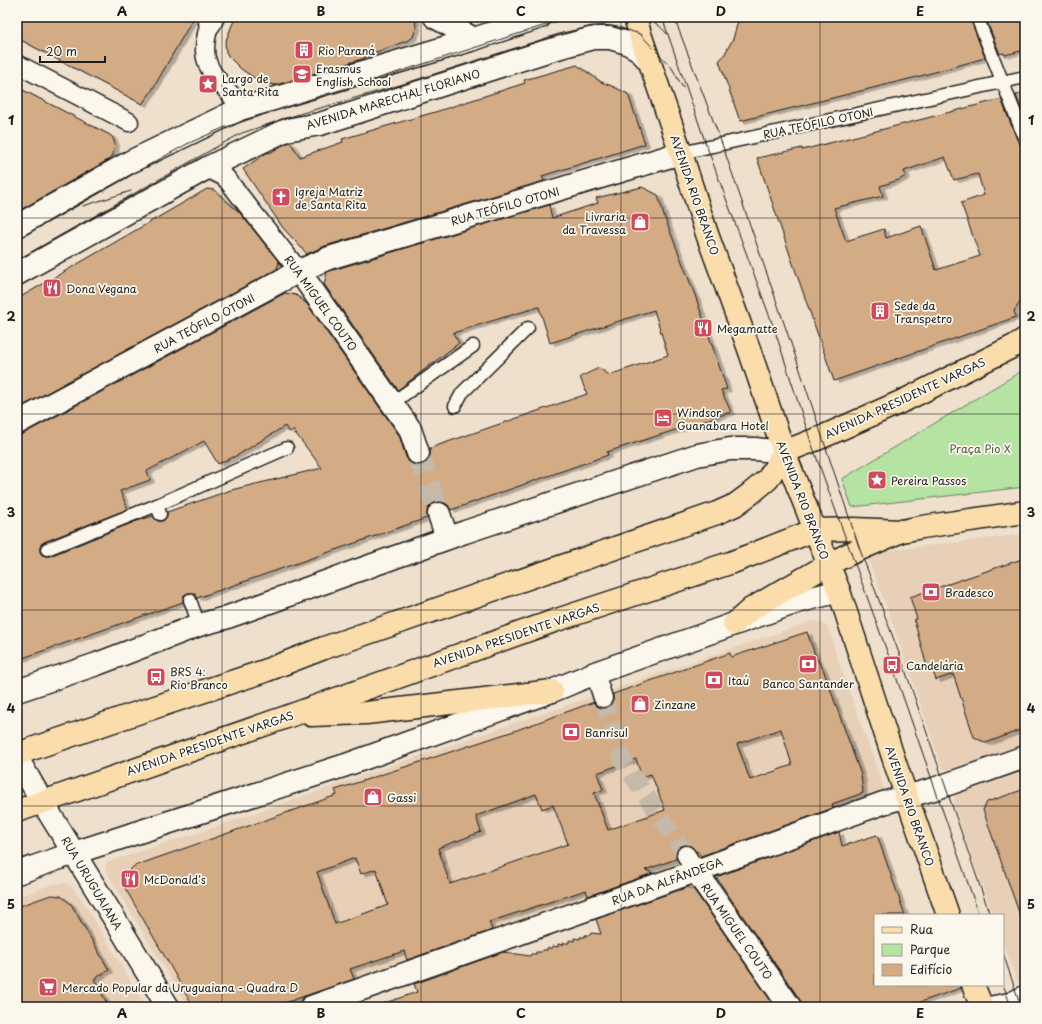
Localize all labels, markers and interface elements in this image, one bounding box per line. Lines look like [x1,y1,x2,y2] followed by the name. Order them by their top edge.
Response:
[117,1,127,20] text: A
[317,1,326,20] text: B
[516,1,526,20] text: C
[716,1,726,20] text: D
[916,1,924,20] text: E
[40,38,105,64] scale bar
[293,39,315,61] building icon: Rio Paraná
[46,42,77,60] text: 20 m
[318,42,375,59] place label: Rio Paraná
[316,60,391,90] place label: Erasmus English School
[291,63,313,85] school or university icon: Erasmus English School
[304,64,482,134] street label: AVENIDA MARECHAL FLORIANO
[222,70,279,100] place label: Largo de Santa Rita
[197,73,219,95] place icon: Largo de Santa Rita
[761,103,875,143] street label: RUA TEÓFILO OTONI
[8,110,14,129] text: 1
[1028,110,1034,129] text: 1
[666,132,724,258] street label: AVENIDA RIO BRANCO
[449,182,561,230] street label: RUA TEÓFILO OTONI
[295,183,367,213] place label: Igreja Matriz de Santa Rita
[270,186,292,208] church icon: Igreja Matriz de Santa Rita
[562,208,627,238] place label: Livraria da Travessa
[629,211,651,233] shop icon: Livraria da Travessa
[280,252,362,354] street label: RUA MIGUEL COUTO
[41,277,63,299] restaurant icon: Dona Vegana
[66,280,137,297] place label: Dona Vegana
[150,289,258,357] street label: RUA TEÓFILO OTONI
[894,297,952,327] place label: Sede da Transpetro
[869,300,891,322] building icon: Sede da Transpetro
[6,306,16,325] text: 2
[1026,306,1036,325] text: 2
[692,317,714,339] restaurant icon: Megamatte
[717,320,778,337] place label: Megamatte
[822,353,988,443] street label: AVENIDA PRESIDENTE VARGAS
[677,404,769,434] place label: Windsor Guanabara Hotel
[652,407,674,429] hotel icon: Windsor Guanabara Hotel
[772,438,834,562] street label: AVENIDA RIO BRANCO
[949,440,1011,457] park label: Praça Pio X
[866,469,888,491] place icon: Pereira Passos
[891,472,966,489] place label: Pereira Passos
[7,502,16,521] text: 3
[1027,502,1036,521] text: 3
[920,581,942,603] bank icon: Bradesco
[945,584,994,601] place label: Bradesco
[430,598,602,672] street label: AVENIDA PRESIDENTE VARGAS
[797,653,819,675] bank icon: Banco Santander
[881,654,903,676] bus stop icon: Candelária
[906,657,964,674] place label: Candelária
[170,663,228,693] place label: BRS 4: Rio Branco
[145,666,167,688] bus stop icon: BRS 4: Rio Branco
[703,669,725,691] bank icon: Itaú
[728,672,749,689] place label: Itaú
[762,675,854,692] place label: Banco Santander
[629,693,651,715] shop icon: Zinzane
[654,696,696,713] place label: Zinzane
[7,698,16,717] text: 4
[1027,698,1036,717] text: 4
[124,706,296,780] street label: AVENIDA PRESIDENTE VARGAS
[560,721,582,743] bank icon: Banrisul
[585,724,628,741] place label: Banrisul
[881,743,939,869] street label: AVENIDA RIO BRANCO
[362,786,384,808] shop icon: Gassi
[387,789,416,806] place label: Gassi
[57,833,127,933] street label: RUA URUGUAIANA
[609,853,725,909] street label: RUA DA ALFÂNDEGA
[119,868,141,890] restaurant icon: McDonald's
[144,871,206,888] place label: McDonald's
[697,879,777,983] street label: RUA MIGUEL COUTO
[7,894,15,913] text: 5
[1027,894,1035,913] text: 5
[874,914,1004,986] legend
[910,920,934,938] text: Rua
[910,940,950,958] text: Parque
[910,960,952,978] text: Edifício
[37,976,59,998] supermarket icon: Mercado Popular da Uruguaiana - Quadra D
[62,979,298,996] place label: Mercado Popular da Uruguaiana - Quadra D
[117,1003,127,1022] text: A
[317,1003,326,1022] text: B
[516,1003,526,1022] text: C
[716,1003,726,1022] text: D
[916,1003,924,1022] text: E

